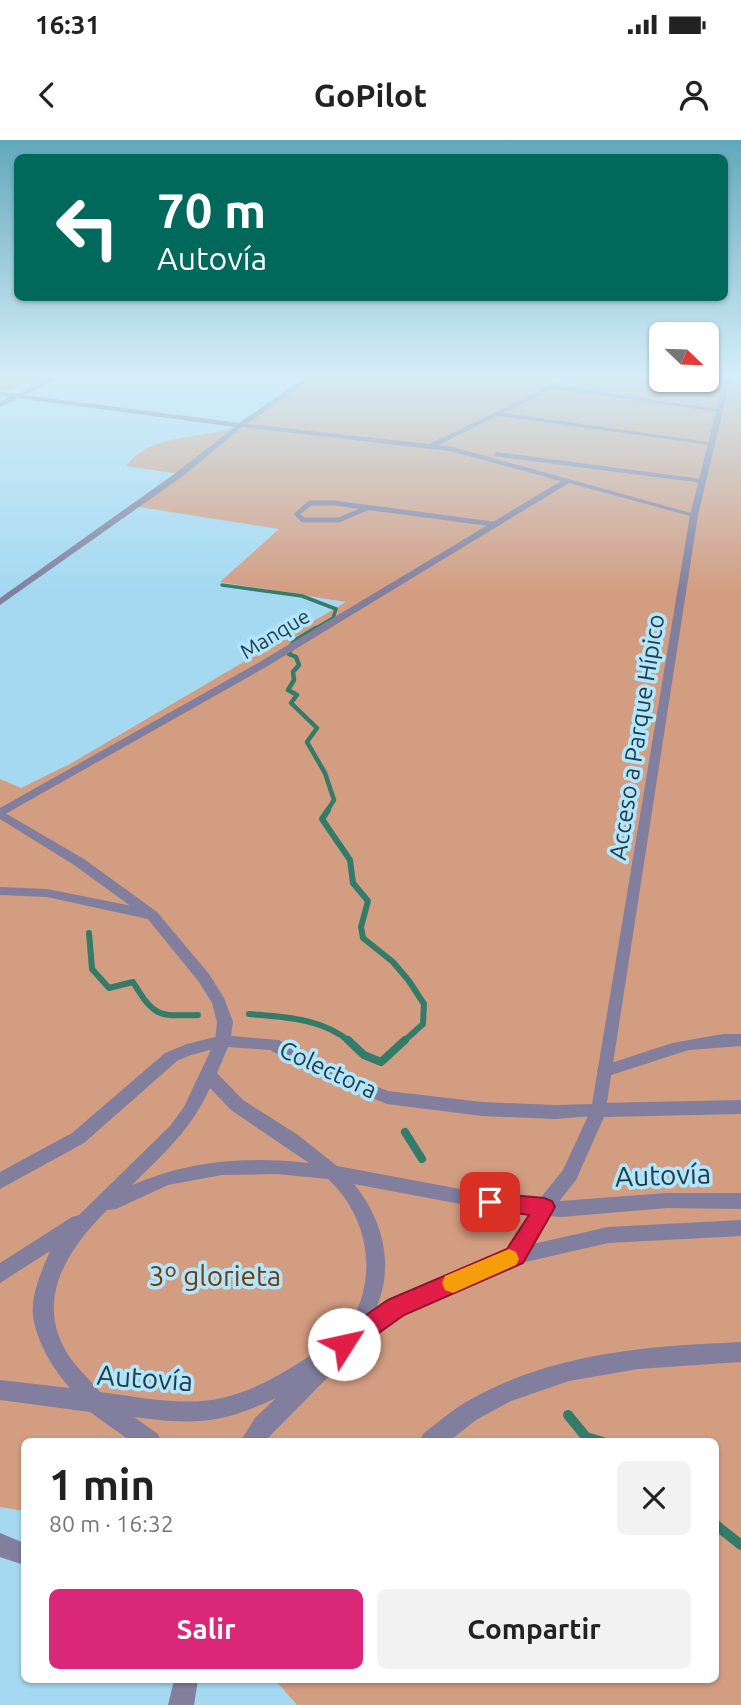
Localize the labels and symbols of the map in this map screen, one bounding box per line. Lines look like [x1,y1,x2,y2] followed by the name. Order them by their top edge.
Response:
[649,322,719,392] north arrow
[235,603,314,663] street label: Manque
[604,612,669,862] street label: Acceso a Parque Hípico
[275,1035,381,1104] street label: Colectora
[614,1157,712,1192] street label: Autovía
[460,1172,520,1232] pin
[149,1260,281,1291] park label: 3º glorieta
[307,1307,381,1381] position arrow
[96,1359,194,1396] street label: Autovía

